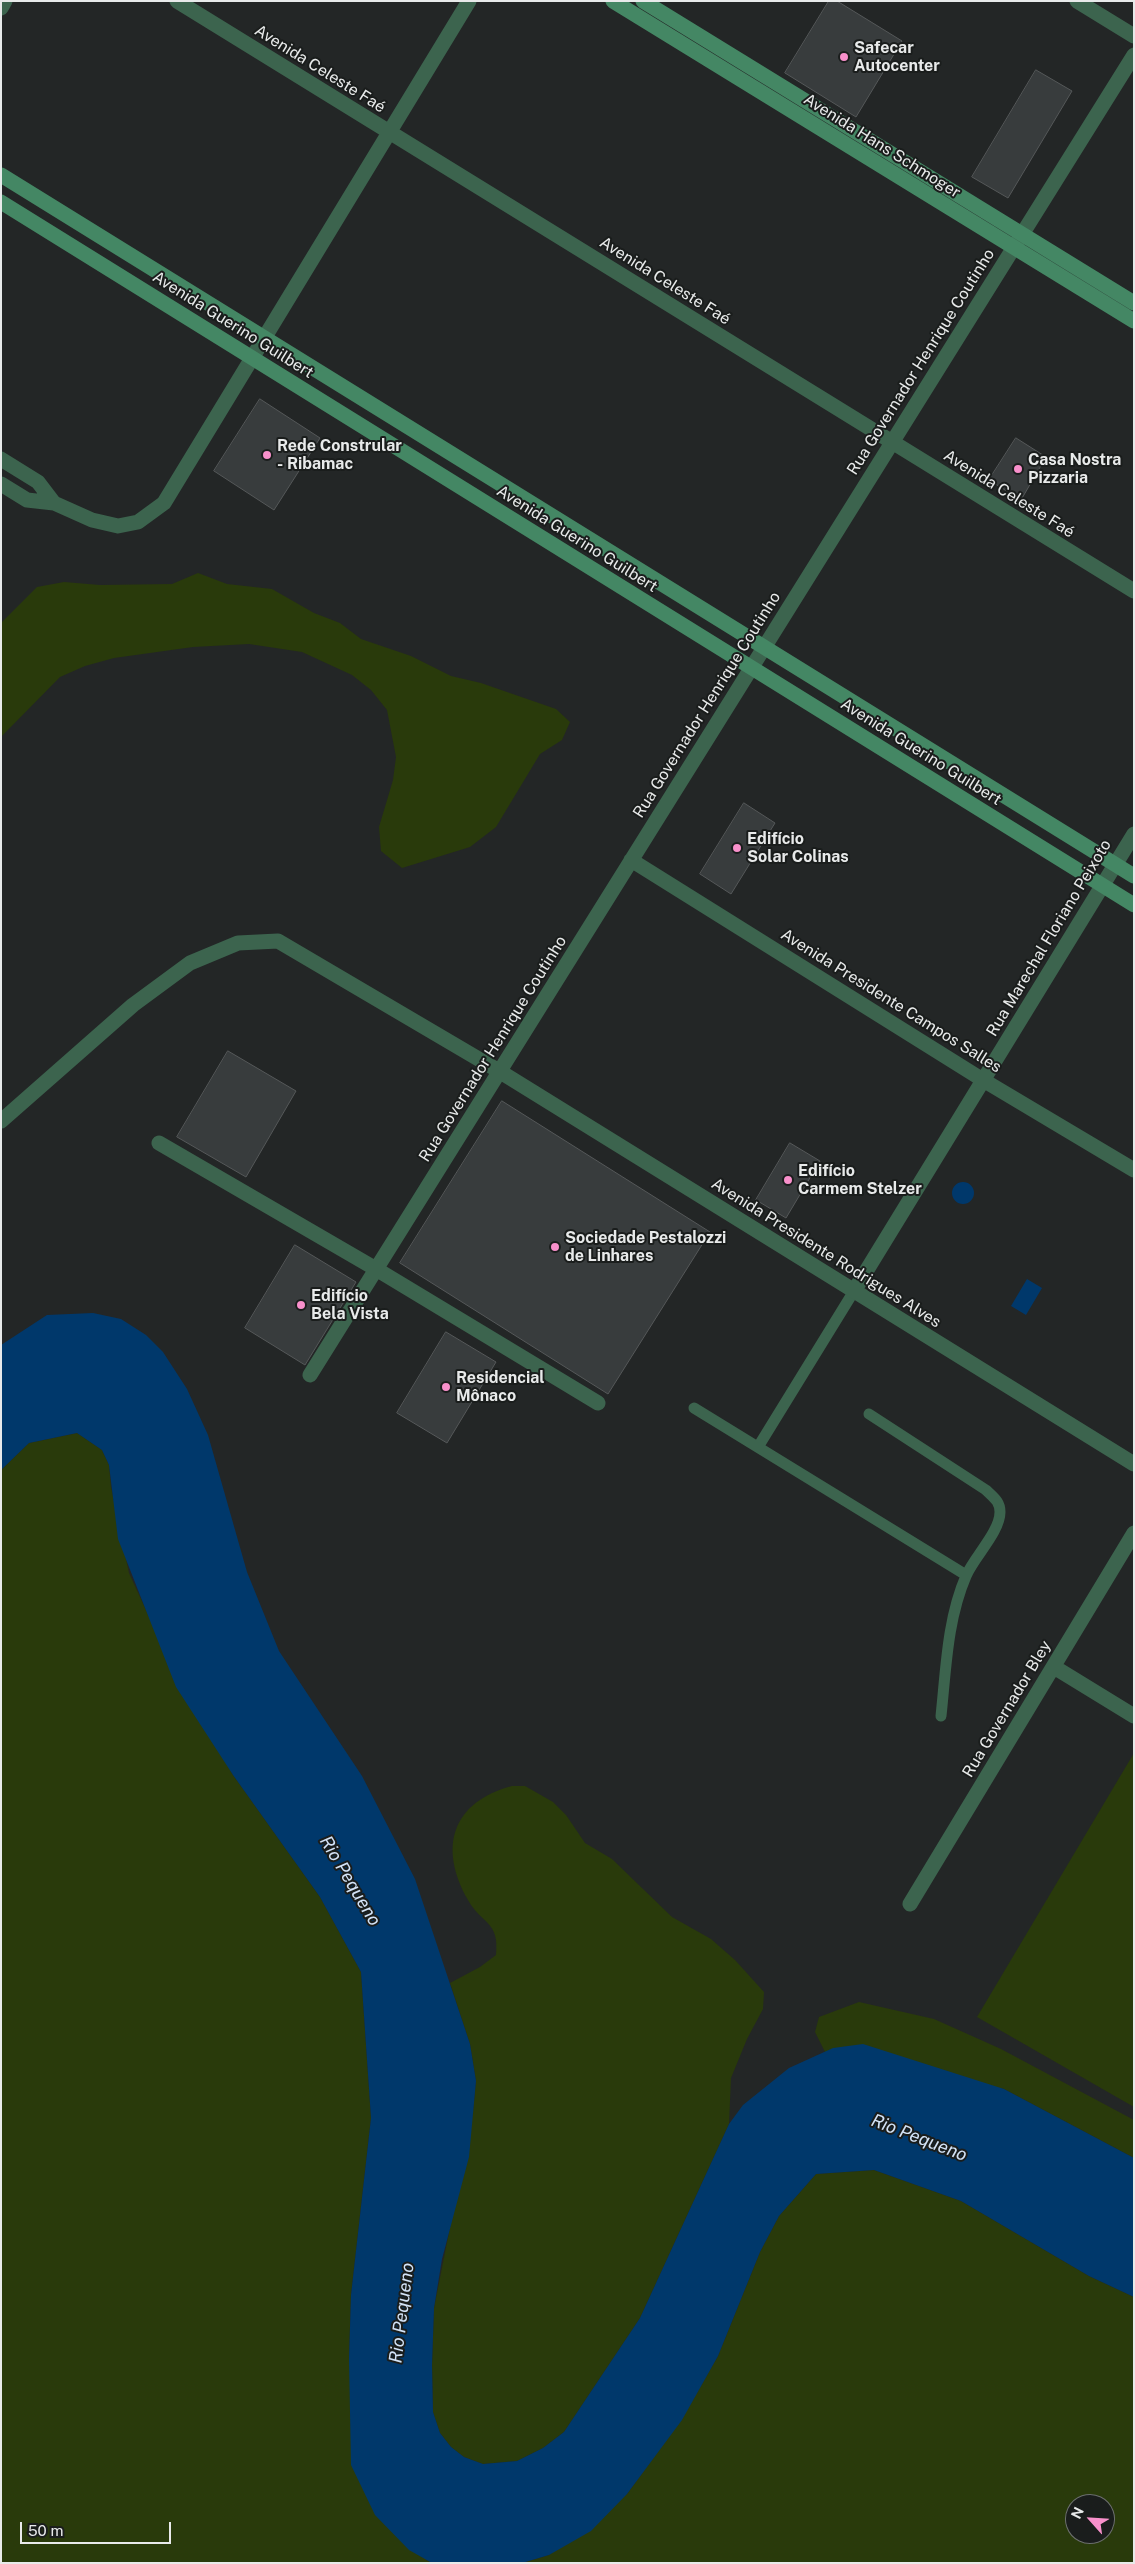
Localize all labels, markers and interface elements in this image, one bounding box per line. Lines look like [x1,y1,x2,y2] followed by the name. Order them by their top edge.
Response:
[251,21,389,117] street label: Avenida Celeste Faé
[854,38,940,76] place label: Safecar Autocenter
[838,51,850,63] marker: Safecar Autocenter
[800,90,964,202] street label: Avenida Hans Schmoger
[596,233,734,329] street label: Avenida Celeste Faé
[843,245,999,479] street label: Rua Governador Henrique Coutinho
[149,268,317,382] street label: Avenida Guerino Guilbert
[277,436,402,474] place label: Rede Constrular - Ribamac
[940,446,1078,542] street label: Avenida Celeste Faé
[261,449,273,461] marker: Rede Constrular - Ribamac
[1028,450,1121,488] place label: Casa Nostra Pizzaria
[1012,463,1024,475] marker: Casa Nostra Pizzaria
[493,482,661,596] street label: Avenida Guerino Guilbert
[629,588,785,822] street label: Rua Governador Henrique Coutinho
[837,695,1005,809] street label: Avenida Guerino Guilbert
[747,829,849,867] place label: Edifício Solar Colinas
[983,836,1115,1040] street label: Rua Marechal Floriano Peixoto
[731,842,743,854] marker: Edifício Solar Colinas
[777,925,1005,1077] street label: Avenida Presidente Campos Salles
[415,932,571,1166] street label: Rua Governador Henrique Coutinho
[798,1161,922,1199] place label: Edifício Carmem Stelzer
[708,1174,944,1332] street label: Avenida Presidente Rodrigues Alves
[782,1174,794,1186] marker: Edifício Carmem Stelzer
[565,1228,726,1266] place label: Sociedade Pestalozzi de Linhares
[549,1241,561,1253] marker: Sociedade Pestalozzi de Linhares
[311,1286,389,1324] place label: Edifício Bela Vista
[295,1299,307,1311] marker: Edifício Bela Vista
[456,1368,544,1406] place label: Residencial Mônaco
[440,1381,452,1393] marker: Residencial Mônaco
[959,1637,1055,1781] street label: Rua Governador Bley
[315,1832,385,1930] water label: Rio Pequeno
[868,2110,970,2166] water label: Rio Pequeno
[385,2262,419,2364] water label: Rio Pequeno
[1065,2494,1115,2544] north arrow
[1068,2504,1087,2521] text: N
[22,2512,174,2544] scale bar
[28,2522,63,2539] text: 50 m

